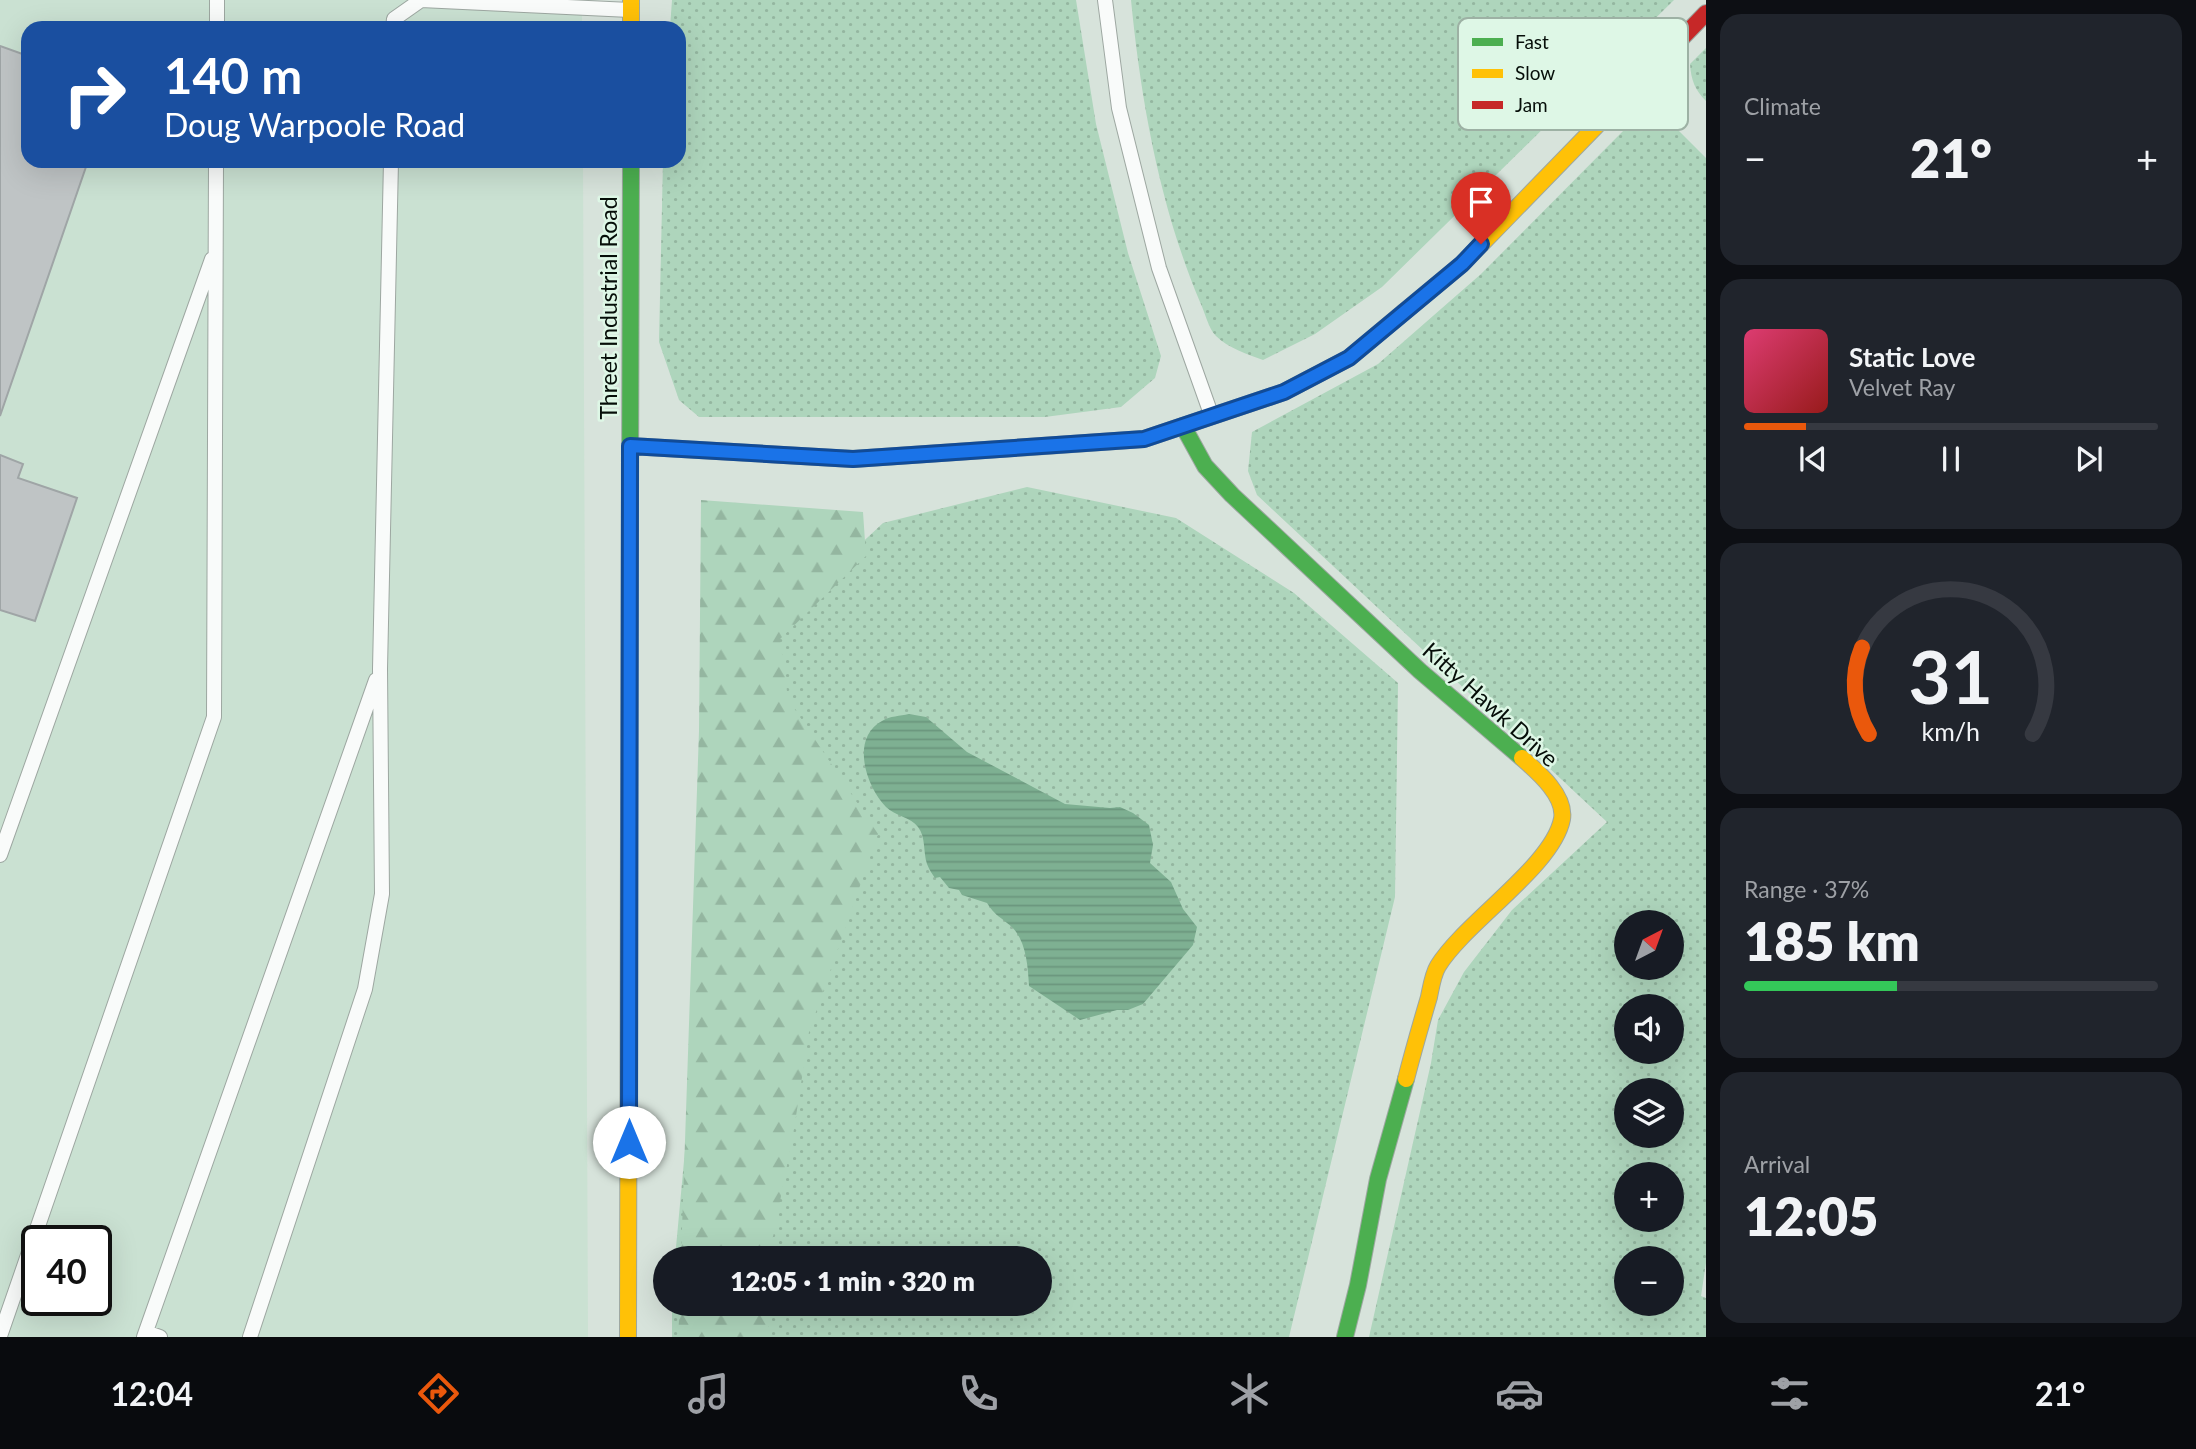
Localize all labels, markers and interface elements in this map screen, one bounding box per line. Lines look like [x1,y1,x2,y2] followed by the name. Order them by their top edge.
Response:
[1458,18,1688,130] legend
[1515,30,1549,53] text: Fast
[164,46,302,104] text: 140 m
[49,49,140,140] icon: right
[1515,61,1555,84] text: Slow
[1744,92,1821,120] text: Climate
[1515,93,1548,116] text: Jam
[164,105,465,144] text: Doug Warpoole Road
[1910,127,1992,189] text: 21°
[1744,135,1766,181] text: −
[2136,135,2158,181] text: +
[1451,172,1511,244] pin
[1462,183,1500,221] icon: arrive
[594,196,622,420] street label: Threet Industrial Road
[1849,341,1976,373] text: Static Love
[1849,373,1955,401] text: Velvet Ray
[1794,440,1832,478] icon: previous
[1932,440,1970,478] icon: pause
[2070,440,2108,478] icon: next
[1909,633,1993,721] text: 31
[1417,636,1565,772] street label: Kitty Hawk Drive
[1922,716,1980,746] text: km/h
[1744,875,1869,903] text: Range · 37%
[1614,910,1684,980] north arrow
[1614,910,1684,1316] map controls
[1744,910,1920,972] text: 185 km
[1614,994,1684,1064] button: sound
[1614,1078,1684,1148] button: layers
[592,1105,666,1179] position arrow
[1744,1150,1810,1178] text: Arrival
[1614,1162,1684,1232] button: +
[1744,1185,1878,1247] text: 12:05
[21,1225,112,1316] speed limit sign: 40
[1614,1246,1684,1316] button: −
[730,1265,975,1297] text: 12:05 · 1 min · 320 m
[414,1369,463,1418] icon: directions
[684,1369,733,1418] icon: music
[954,1369,1003,1418] icon: phone
[1225,1369,1274,1418] icon: climate
[1495,1369,1544,1418] icon: car
[1765,1369,1814,1418] icon: filters
[111,1374,193,1413] text: 12:04
[2035,1374,2085,1413] text: 21°

